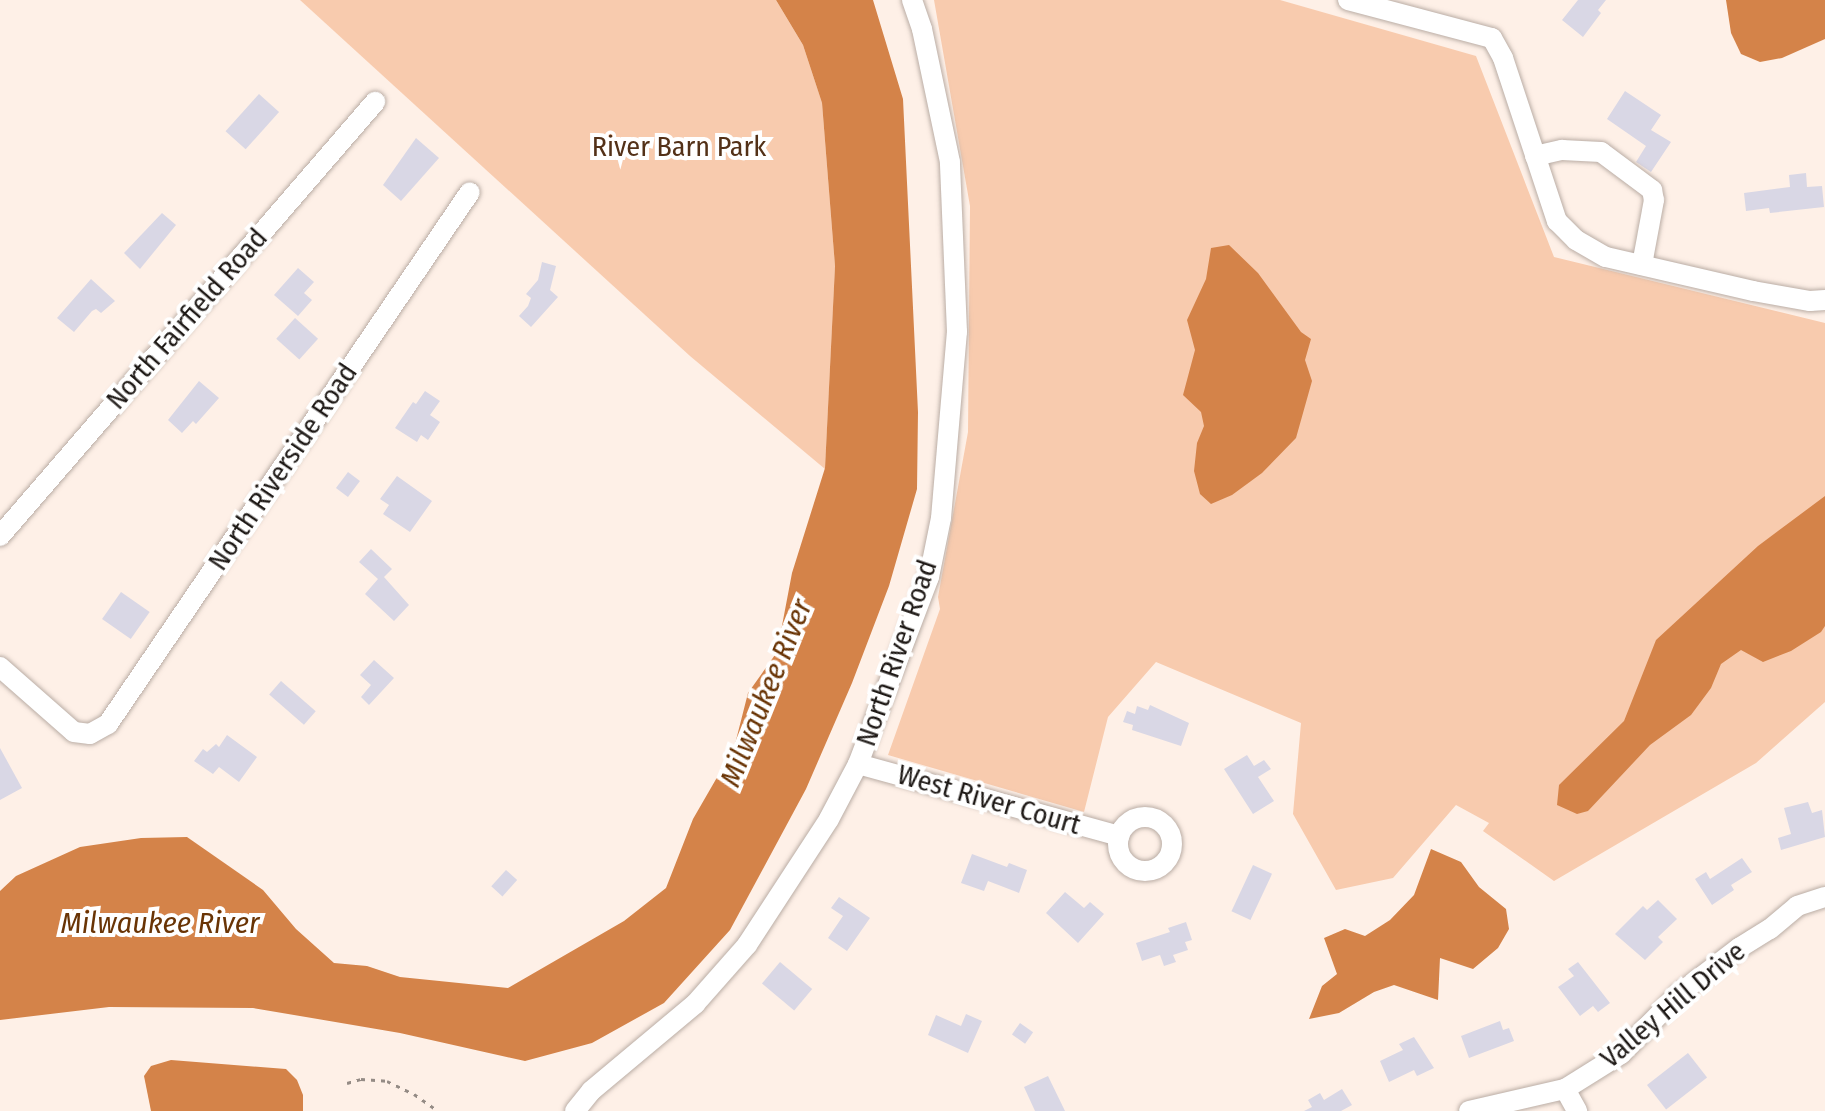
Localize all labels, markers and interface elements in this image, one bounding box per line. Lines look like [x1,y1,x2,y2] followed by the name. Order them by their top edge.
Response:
[592,130,766,164] park label: River Barn Park
[99,222,275,416] street label: North Fairfield Road
[201,357,365,577] street label: North Riverside Road
[849,555,945,751] street label: North River Road
[712,594,820,792] water label: Milwaukee River
[894,758,1084,842] street label: West River Court
[61,905,259,941] water label: Milwaukee River
[1594,935,1752,1075] street label: Valley Hill Drive

